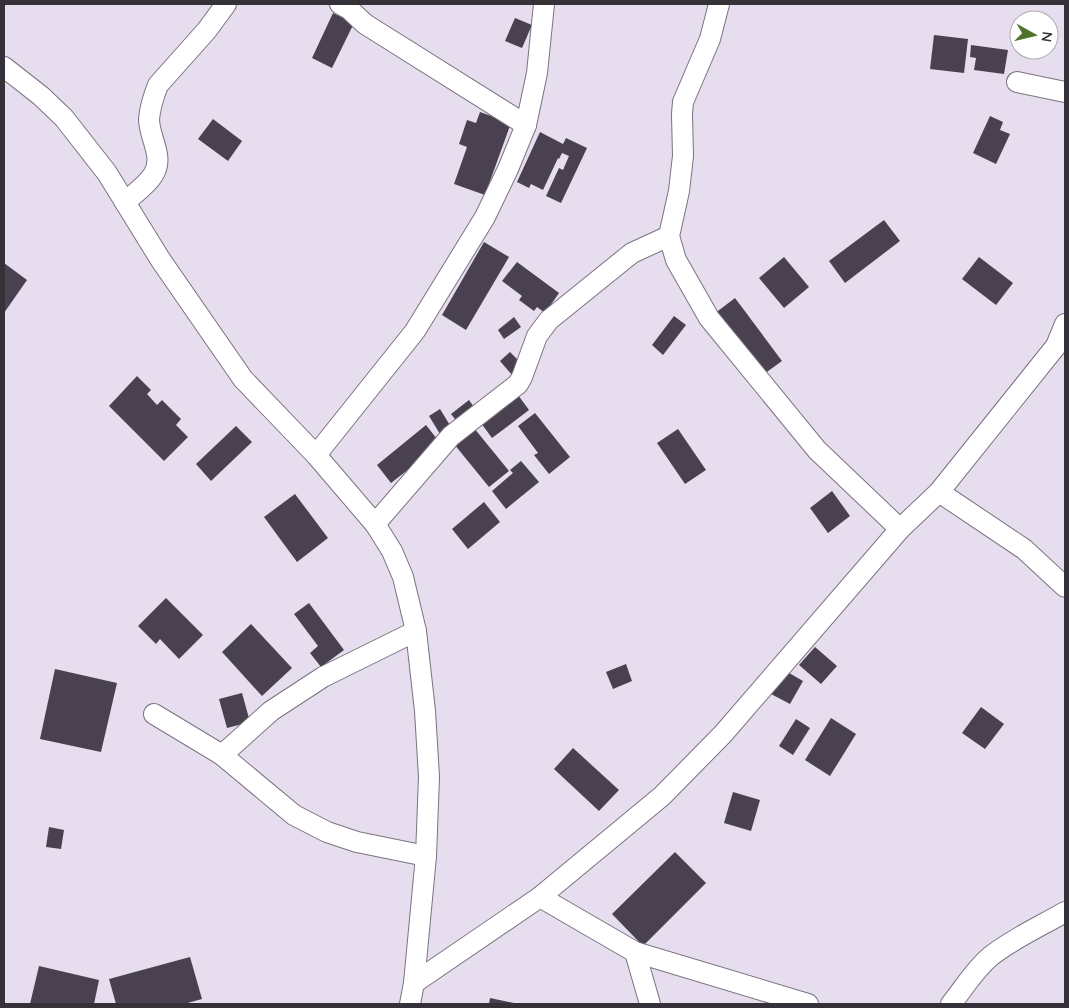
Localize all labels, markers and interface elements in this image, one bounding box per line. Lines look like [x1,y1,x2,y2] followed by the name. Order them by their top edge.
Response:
[1009,10,1059,60] north arrow
[1037,30,1057,43] text: N

